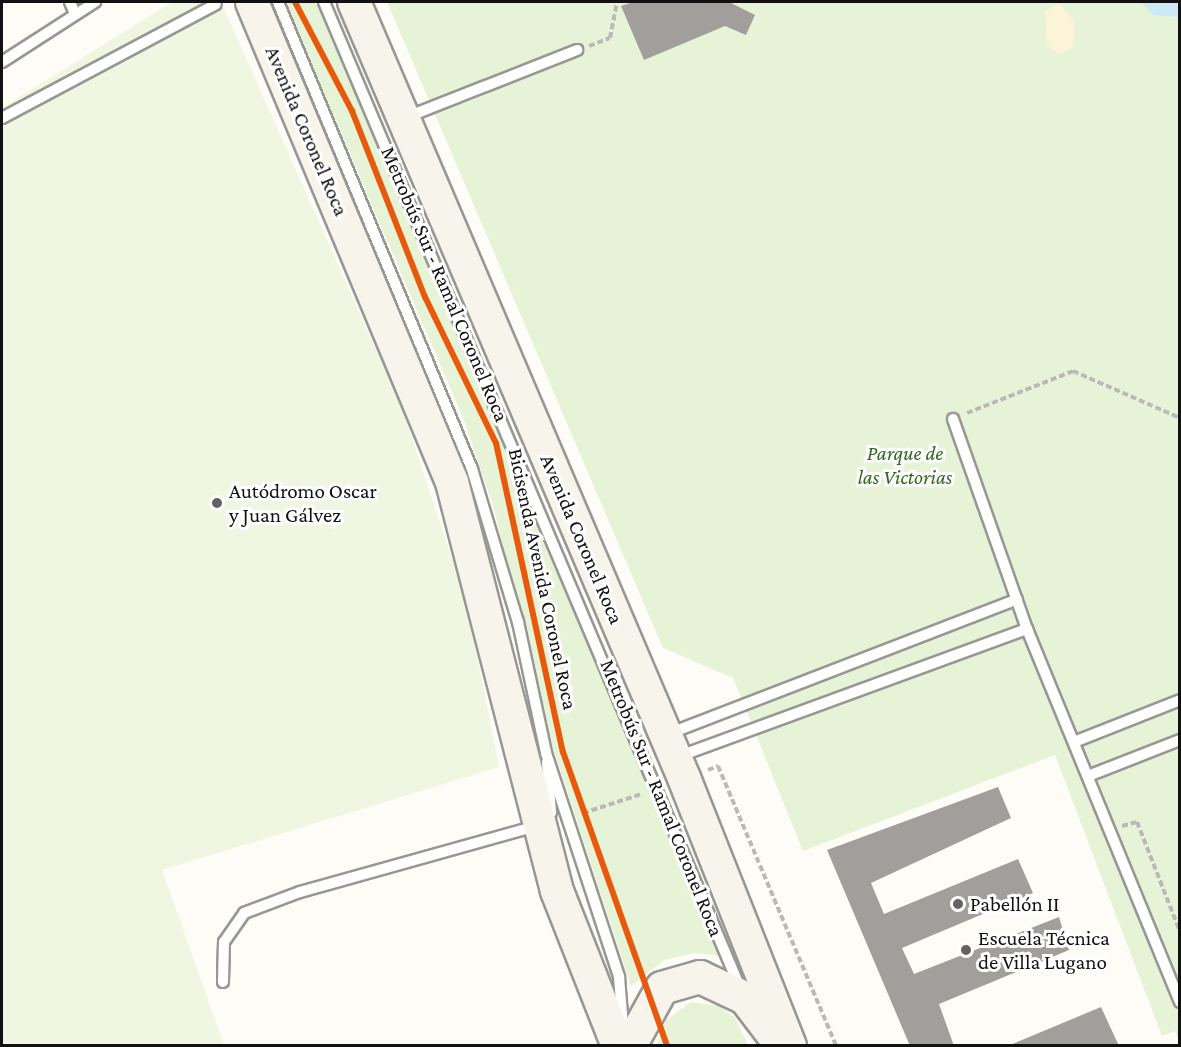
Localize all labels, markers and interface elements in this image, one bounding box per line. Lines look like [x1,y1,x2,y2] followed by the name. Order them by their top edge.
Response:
[260,42,354,220] street label: Avenida Coronel Roca
[375,143,515,425] street label: Metrobús Sur - Ramal Coronel Roca
[858,440,952,490] park label: Parque de las Victorias
[503,446,583,712] street label: Bicisenda Avenida Coronel Roca
[535,450,629,628] street label: Avenida Coronel Roca
[229,478,377,528] place label: Autódromo Oscar y Juan Gálvez
[210,496,224,510] marker: Autódromo Oscar y Juan Gálvez
[595,656,729,940] street label: Metrobús Sur - Ramal Coronel Roca
[970,891,1059,917] place label: Pabellón II
[951,897,965,911] marker: Pabellón II
[978,925,1110,975] place label: Escuela Técnica de Villa Lugano
[959,943,973,957] marker: Escuela Técnica de Villa Lugano

